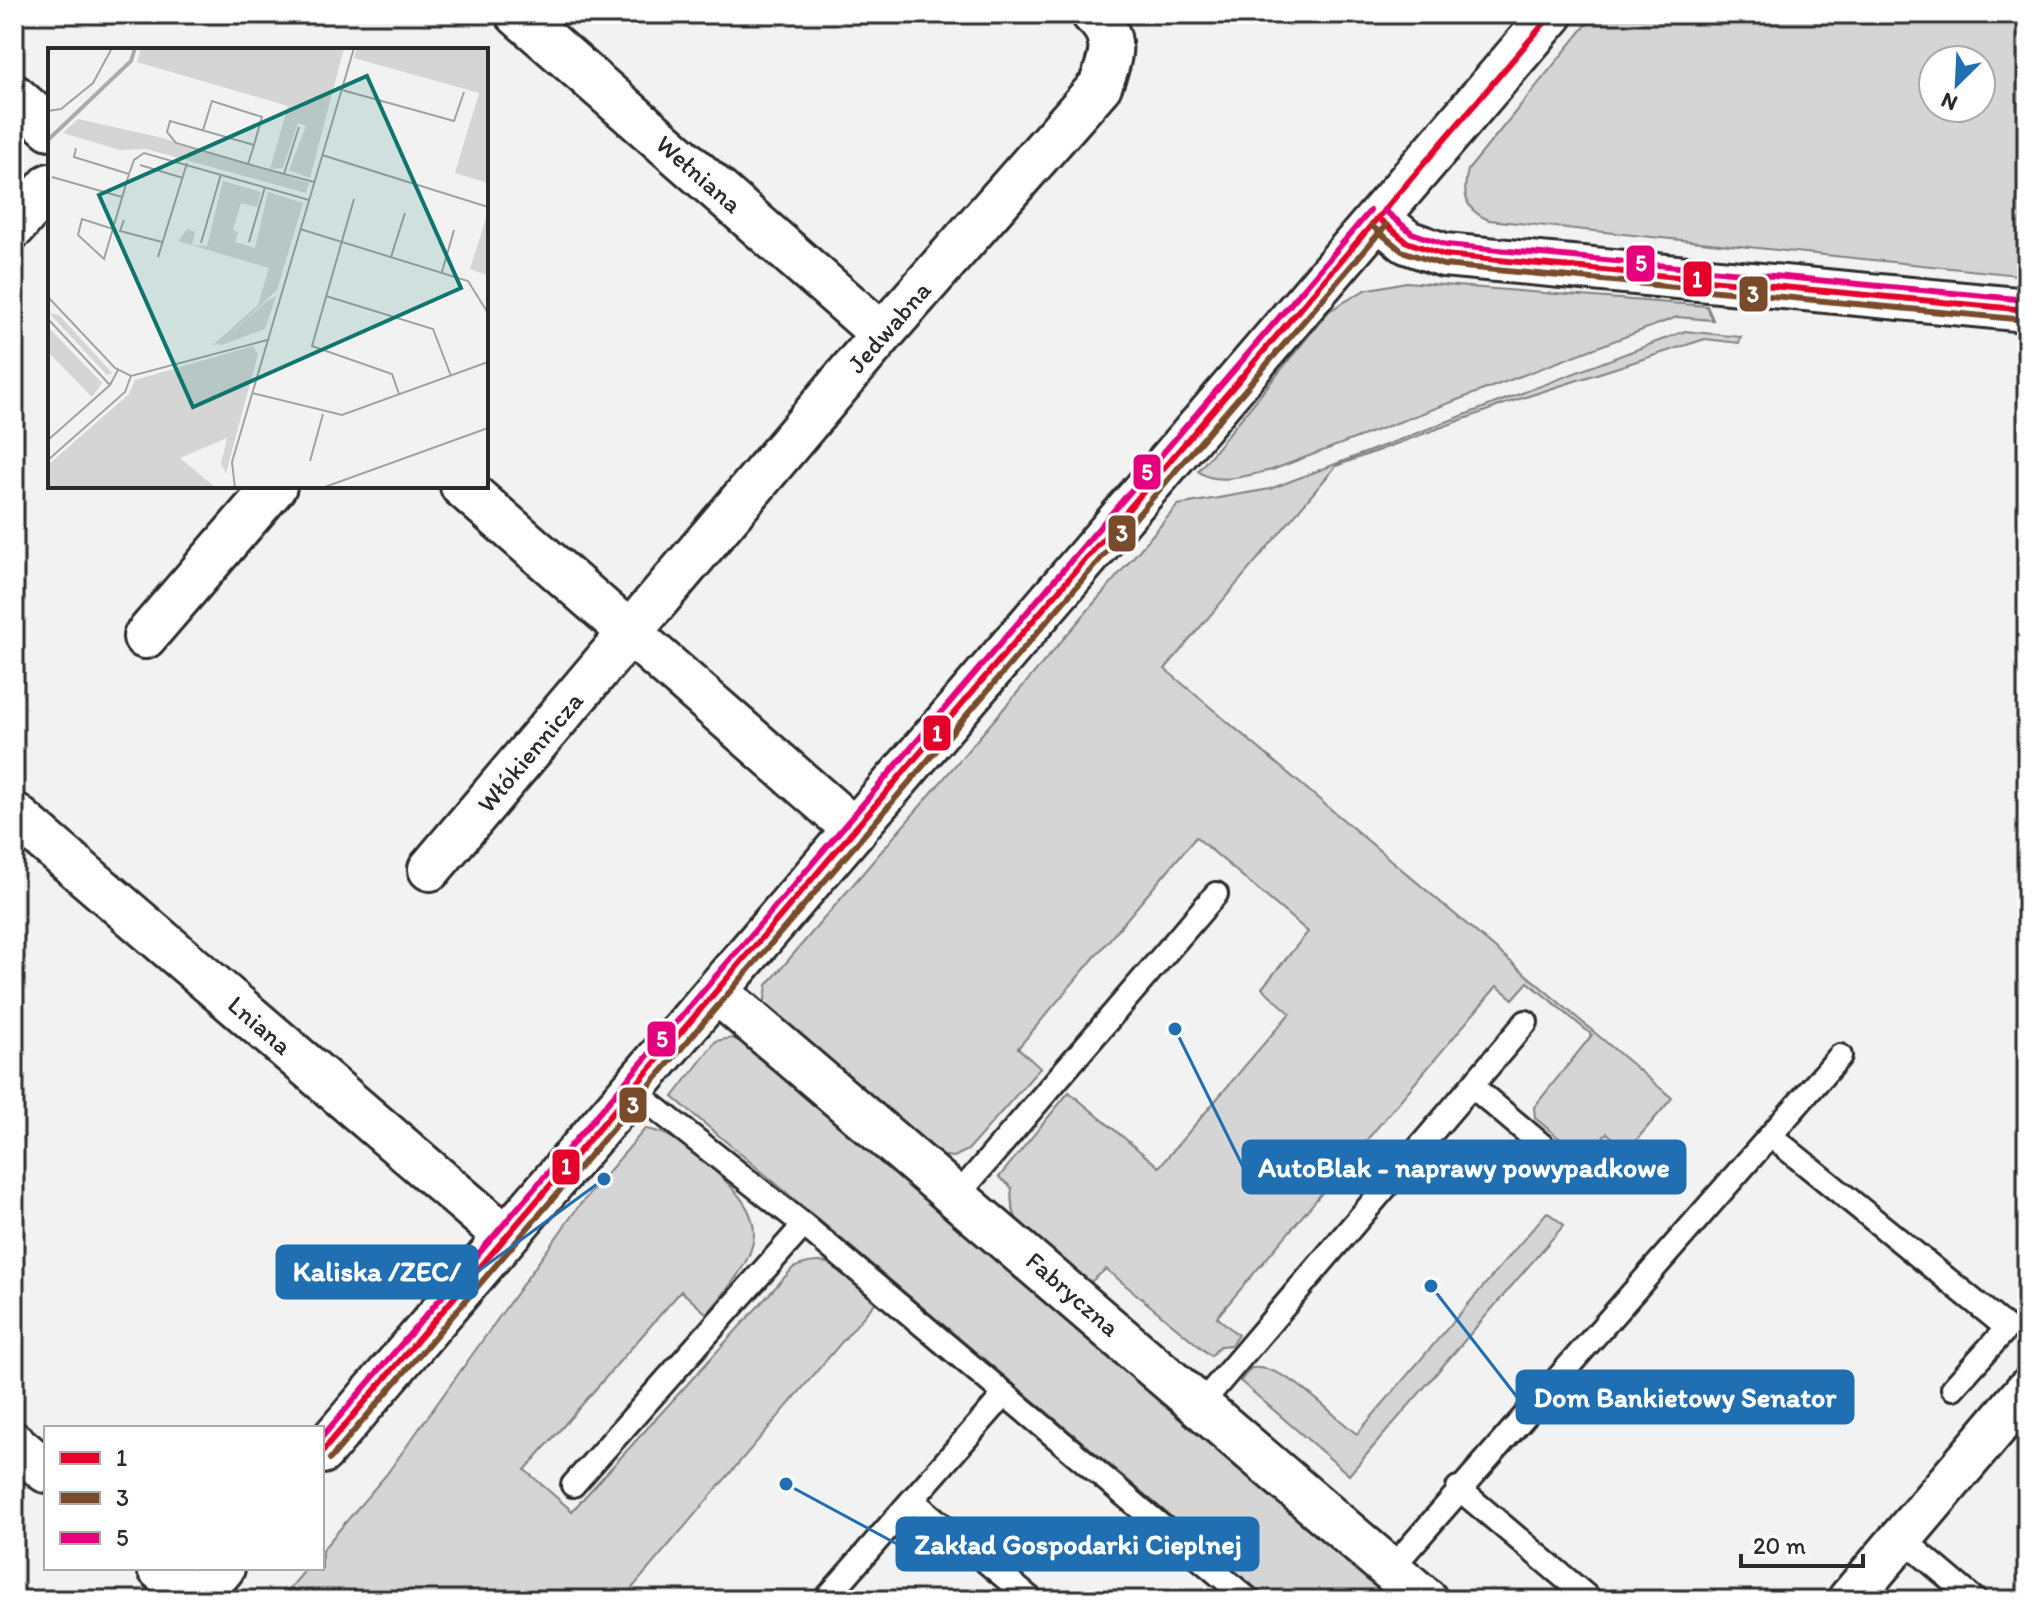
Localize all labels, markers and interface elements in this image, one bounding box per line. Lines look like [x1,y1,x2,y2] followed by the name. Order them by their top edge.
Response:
[1917,44,1997,124] north arrow
[48,48,488,488] inset map
[1937,86,1961,117] text: N
[649,128,749,220] street label: Wełniana
[1625,244,1656,283] line badge: 5
[1635,250,1647,277] text: 5
[1682,260,1713,298] line badge: 1
[1692,266,1703,293] text: 1
[840,274,938,380] street label: Jedwabna
[1738,275,1769,313] line badge: 3
[1747,281,1759,308] text: 3
[1132,453,1162,491] line badge: 5
[1141,459,1153,486] text: 5
[1107,514,1137,553] line badge: 3
[1116,520,1128,547] text: 3
[470,685,590,819] street label: Włókiennicza
[922,714,952,752] line badge: 1
[932,720,943,747] text: 1
[221,988,299,1062] street label: Lniana
[646,1020,677,1058] line badge: 5
[656,1026,668,1053] text: 5
[618,1086,648,1124] line badge: 3
[627,1092,639,1119] text: 3
[1243,1141,1685,1193] callout: AutoBlak - naprawy powypadkowe
[551,1148,581,1186] line badge: 1
[1257,1150,1670,1184] text: AutoBlak - naprawy powypadkowe
[561,1153,572,1180] text: 1
[1020,1245,1127,1344] street label: Fabryczna
[277,1246,477,1298] callout: Kaliska /ZEC/
[293,1254,461,1288] text: Kaliska /ZEC/
[1517,1371,1853,1423] callout: Dom Bankietowy Senator
[1534,1380,1837,1414] text: Dom Bankietowy Senator
[44,1426,324,1570] legend
[116,1443,127,1472] text: 1
[116,1483,129,1512] text: 3
[897,1518,1258,1570] callout: Zakład Gospodarki Cieplnej
[1741,1518,1863,1568] scale bar
[116,1523,129,1552] text: 5
[914,1527,1242,1561] text: Zakład Gospodarki Cieplnej
[1753,1531,1806,1560] text: 20 m

